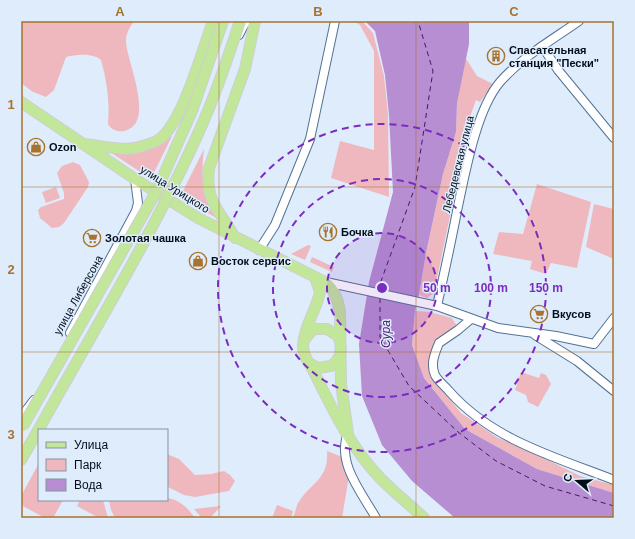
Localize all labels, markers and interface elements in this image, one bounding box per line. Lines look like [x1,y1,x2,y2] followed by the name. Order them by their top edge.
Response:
[115,4,125,19] text: A
[313,4,323,19] text: B
[509,4,519,19] text: C
[509,44,599,69] place label: Спасательная станция "Пески"
[486,46,506,66] building icon: Спасательная станция "Пески"
[7,97,15,112] text: 1
[440,113,476,214] street label: Лебедевская улица
[26,137,46,157] shop icon: Ozon
[49,141,77,153] place label: Ozon
[138,163,212,215] street label: улица Урицкого
[318,222,338,242] restaurant icon: Бочка
[341,226,374,238] place label: Бочка
[82,228,102,248] supermarket icon: Золотая чашка
[105,232,187,244] place label: Золотая чашка
[188,251,208,271] shop icon: Восток сервис
[51,252,105,337] street label: улица Либерсона
[211,255,291,267] place label: Восток сервис
[7,262,15,277] text: 2
[375,281,389,295] centre of rings
[423,281,451,295] text: 50 m
[474,281,508,295] text: 100 m
[529,281,563,295] text: 150 m
[529,304,549,324] supermarket icon: Вкусов
[552,308,591,320] place label: Вкусов
[379,320,393,348] water label: Сура
[7,427,15,442] text: 3
[38,429,168,501] legend
[74,438,108,452] text: Улица
[74,458,102,472] text: Парк
[557,461,597,501] north arrow
[561,472,575,483] text: С
[74,478,102,492] text: Вода

